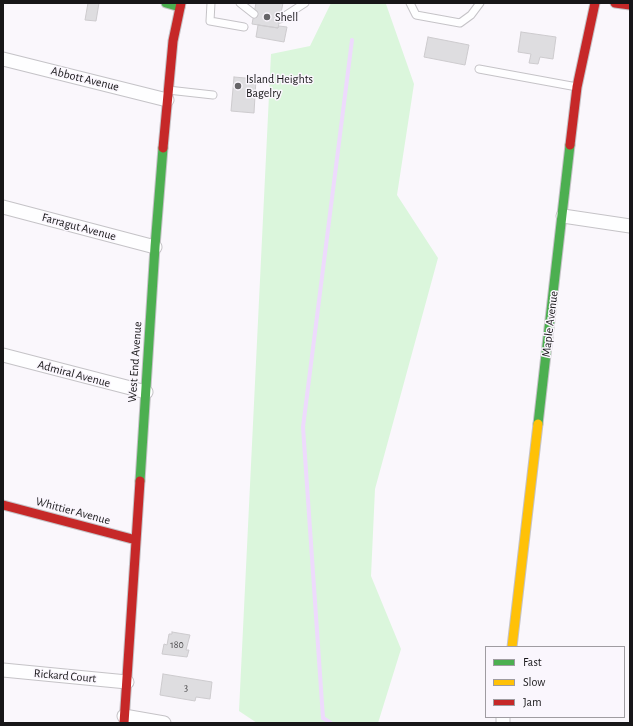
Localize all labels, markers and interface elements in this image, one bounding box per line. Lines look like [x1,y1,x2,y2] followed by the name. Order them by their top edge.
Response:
[275,10,298,24] place label: Shell
[262,12,272,22] marker: Shell
[49,64,121,94] street label: Abbott Avenue
[246,72,313,100] place label: Island Heights Bagelry
[233,81,243,91] marker: Island Heights Bagelry
[40,210,118,244] street label: Farragut Avenue
[539,290,561,358] street label: Maple Avenue
[125,321,145,403] street label: West End Avenue
[36,357,112,391] street label: Admiral Avenue
[34,494,112,528] street label: Whittier Avenue
[170,639,184,651] house number: 180
[485,646,625,718] legend
[523,656,542,668] text: Fast
[33,666,97,686] street label: Rickard Court
[523,676,545,688] text: Slow
[184,682,188,694] house number: 3
[523,696,542,708] text: Jam

